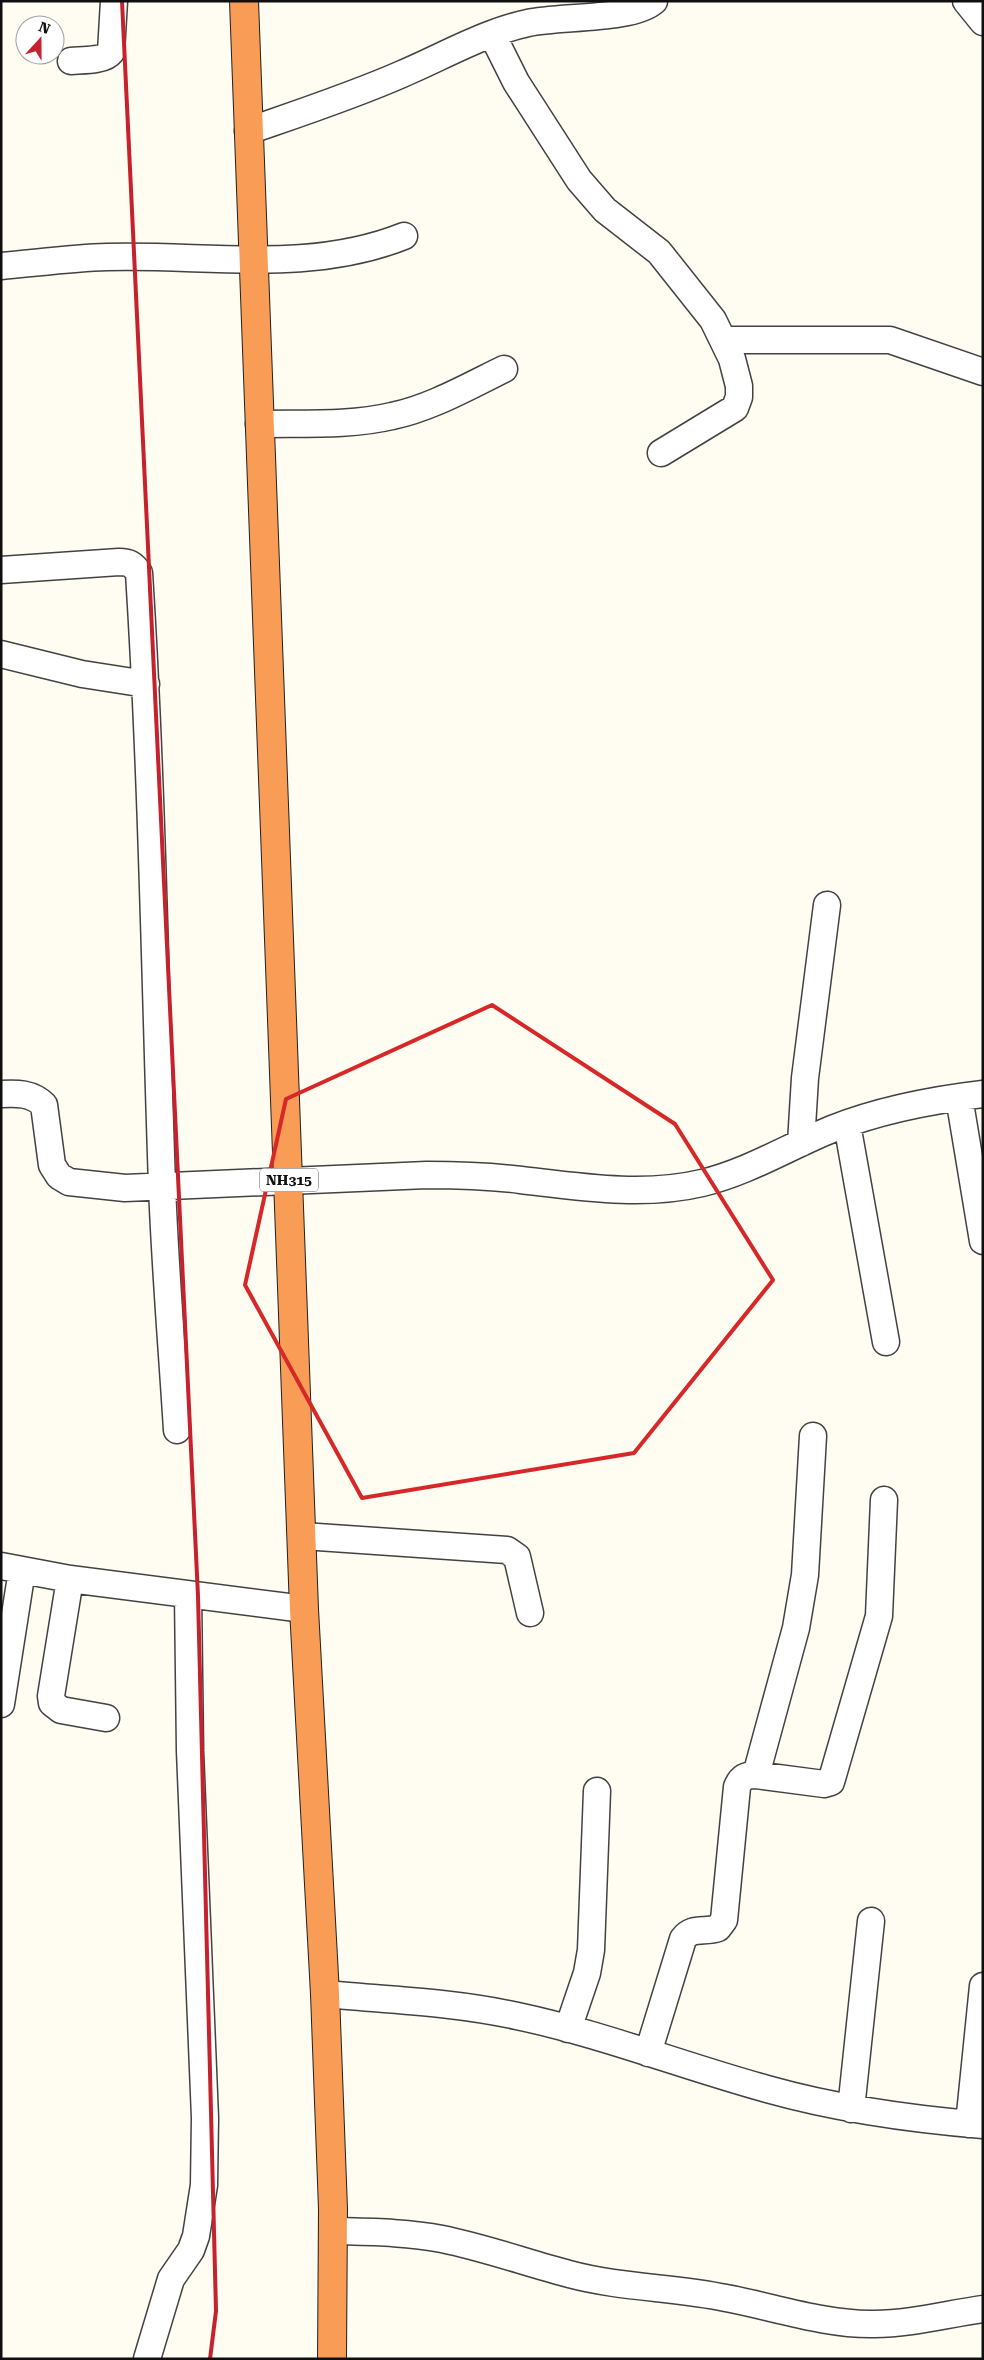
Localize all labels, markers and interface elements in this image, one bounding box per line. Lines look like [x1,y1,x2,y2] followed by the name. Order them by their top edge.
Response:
[15,15,65,65] north arrow
[37,18,53,37] text: N
[260,1168,318,1192] road number: NH315

